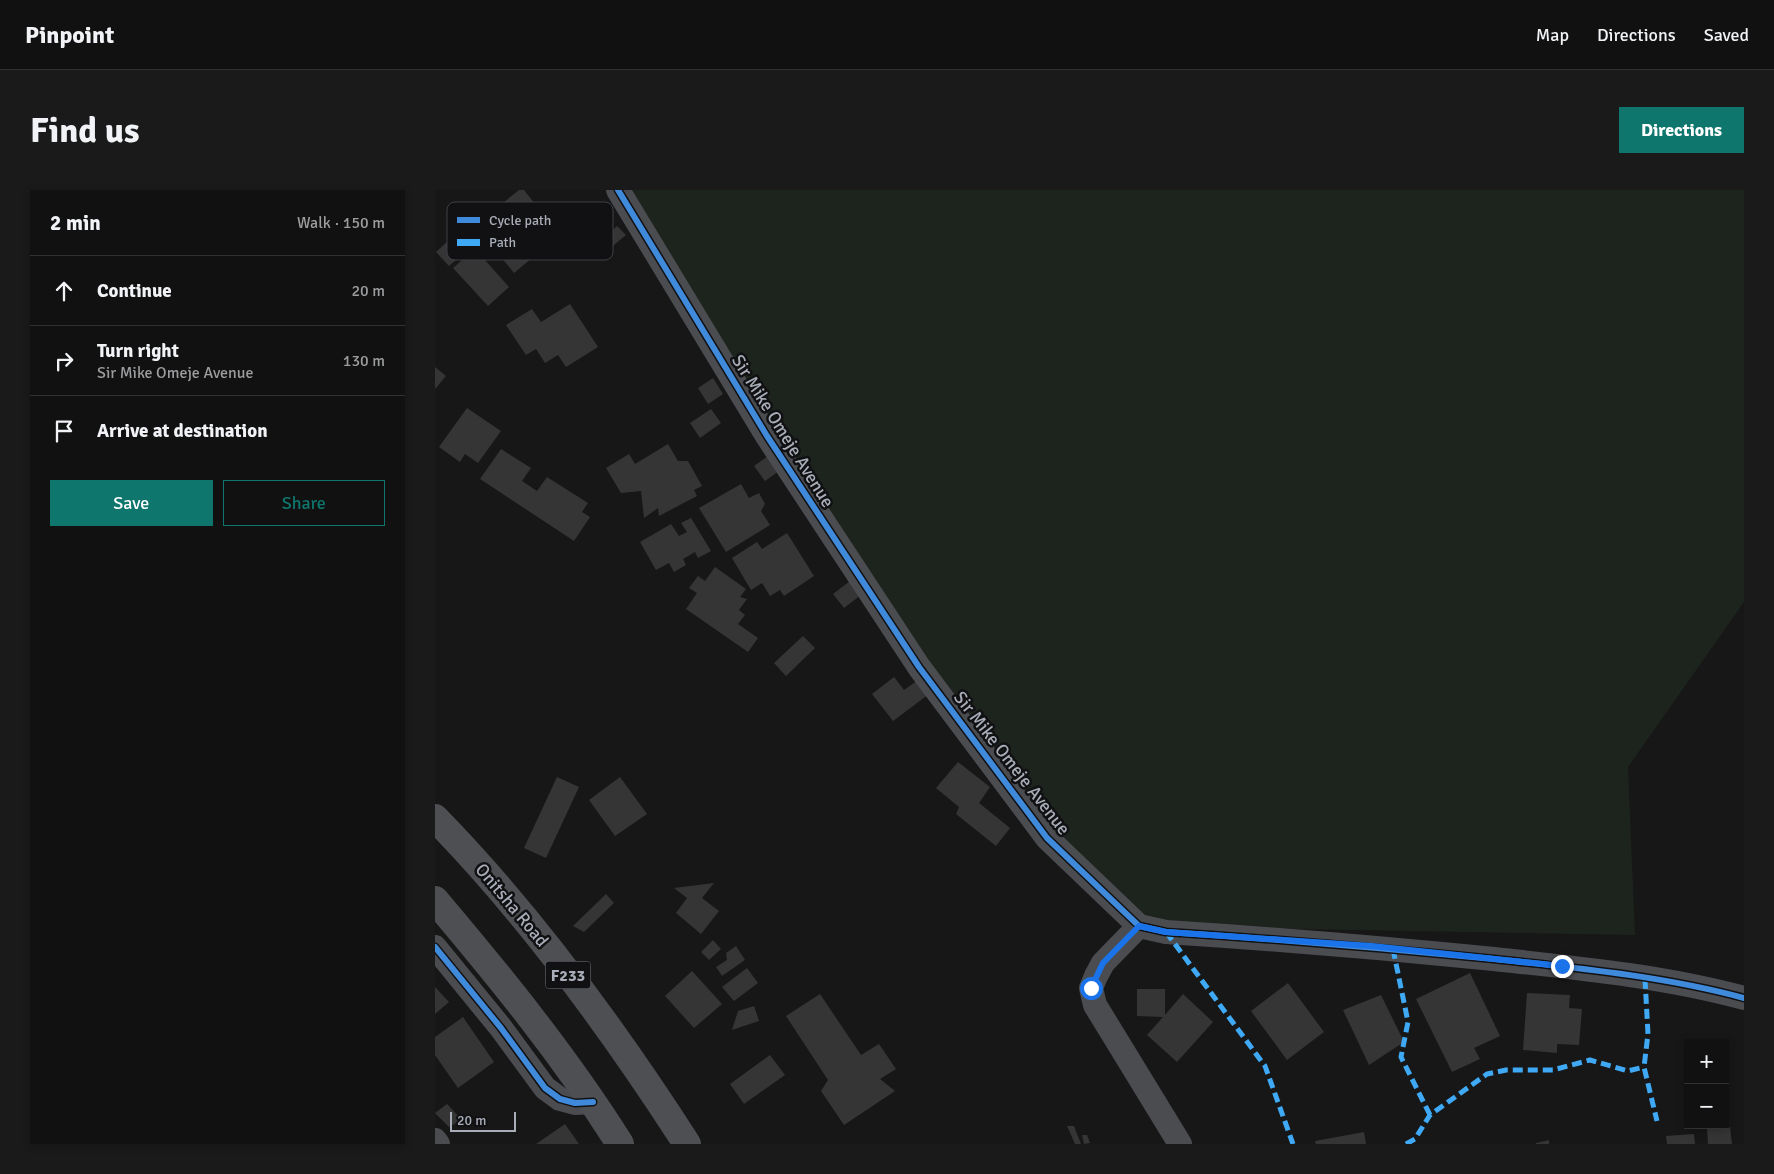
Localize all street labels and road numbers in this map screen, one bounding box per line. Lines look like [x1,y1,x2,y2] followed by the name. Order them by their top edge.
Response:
[727,351,839,511] street label: Sir Mike Omeje Avenue
[949,687,1075,839] street label: Sir Mike Omeje Avenue
[471,859,553,951] street label: Onitsha Road
[545,962,591,988] road number: F233

